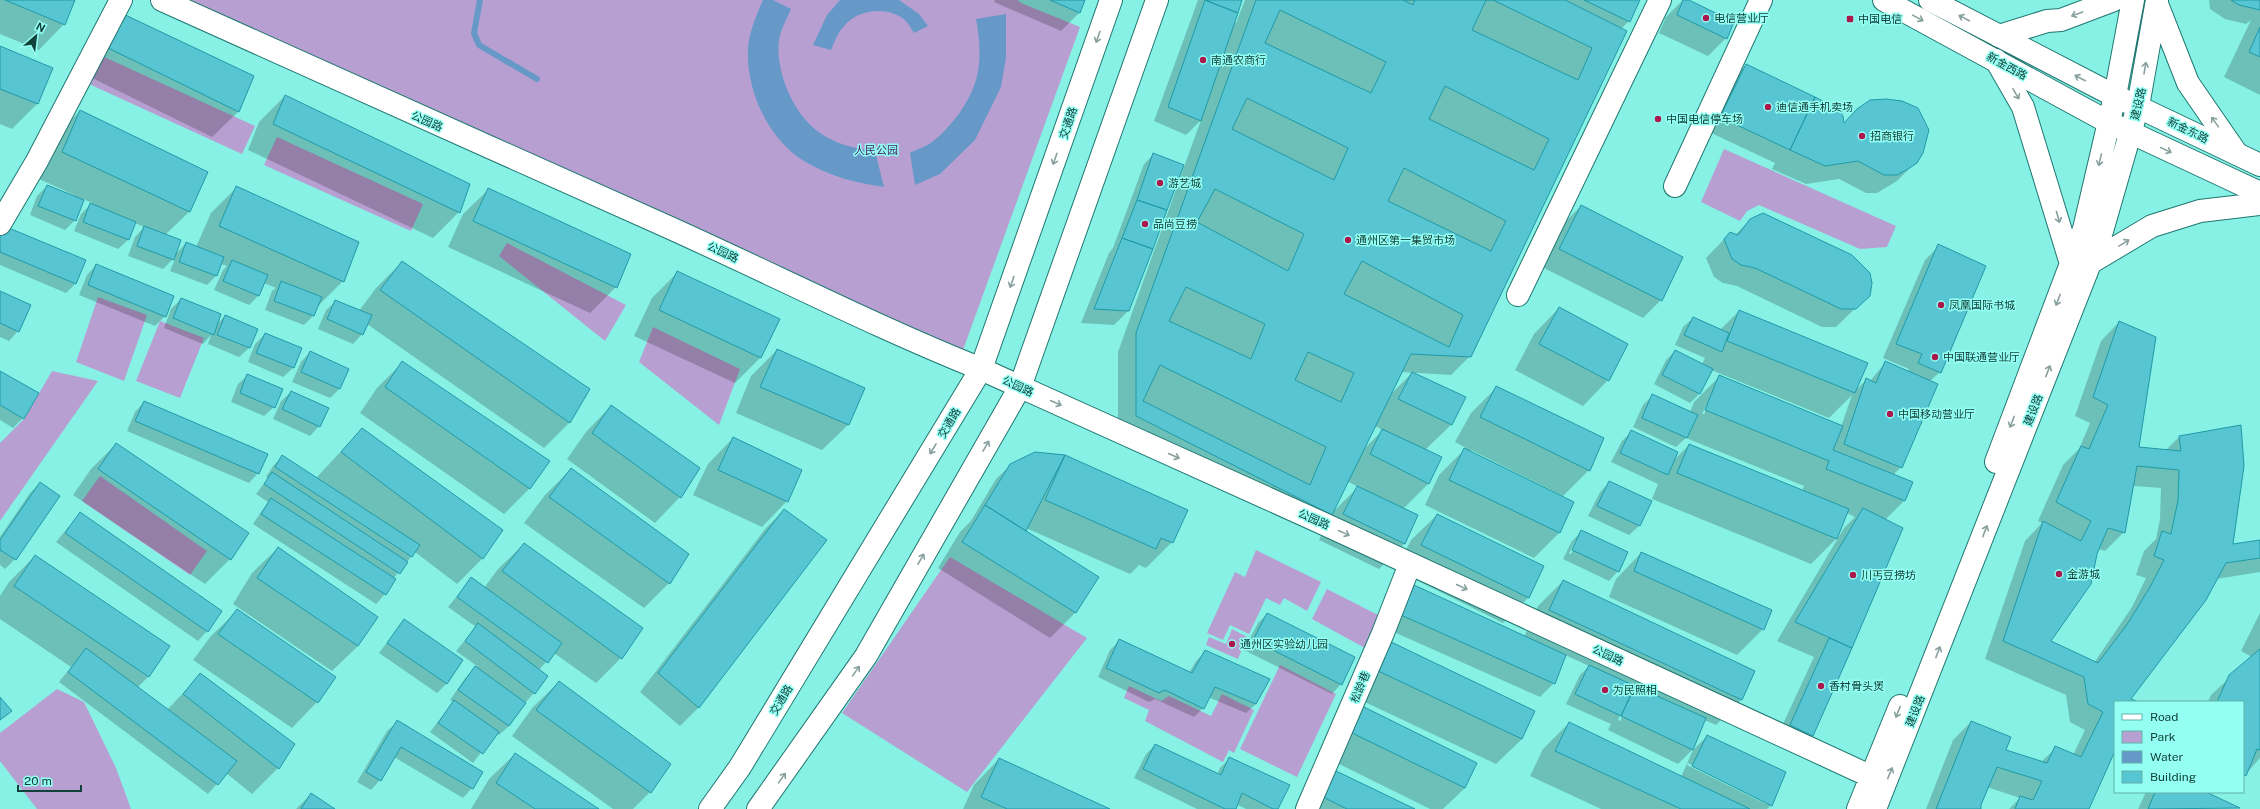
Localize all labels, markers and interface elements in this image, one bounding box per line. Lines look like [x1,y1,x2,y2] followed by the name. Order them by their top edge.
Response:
[2072,11,2084,19] one-way arrow
[1714,12,1769,24] place label: 电信营业厅
[1701,13,1711,23] marker: 电信营业厅
[1858,13,1902,25] place label: 中国电信
[1845,14,1855,24] marker: 中国电信
[1912,14,1924,22] one-way arrow
[1958,14,1970,21] one-way arrow
[16,16,56,56] north arrow
[34,20,47,34] text: N
[1094,30,1102,42] one-way arrow
[1985,50,2029,82] street label: 新金西路
[1211,54,1266,66] place label: 南通农商行
[1198,55,1208,65] marker: 南通农商行
[2141,62,2149,75] one-way arrow
[2074,74,2086,81] one-way arrow
[2128,87,2148,121] street label: 建设路
[2012,88,2020,100] one-way arrow
[1776,101,1853,113] place label: 迪信通手机卖场
[1763,102,1773,112] marker: 迪信通手机卖场
[1057,105,1079,141] street label: 交通路
[409,109,445,133] street label: 公园路
[1666,113,1743,125] place label: 中国电信停车场
[1653,114,1663,124] marker: 中国电信停车场
[2166,115,2210,145] street label: 新金东路
[2211,117,2219,128] one-way arrow
[1870,130,1914,142] place label: 招商银行
[1857,131,1867,141] marker: 招商银行
[854,144,898,156] park label: 人民公园
[2160,147,2172,154] one-way arrow
[1051,153,1058,166] one-way arrow
[2095,154,2103,167] one-way arrow
[1168,177,1201,189] place label: 游艺城
[1155,178,1165,188] marker: 游艺城
[2055,210,2062,223] one-way arrow
[1153,218,1197,230] place label: 品尚豆捞
[1140,219,1150,229] marker: 品尚豆捞
[1356,234,1455,246] place label: 通州区第一集贸市场
[1343,235,1353,245] marker: 通州区第一集贸市场
[2118,239,2130,247] one-way arrow
[706,240,740,264] street label: 公园路
[1008,275,1015,288] one-way arrow
[2053,294,2061,306] one-way arrow
[1949,299,2015,311] place label: 凤凰国际书城
[1936,300,1946,310] marker: 凤凰国际书城
[1943,351,2020,363] place label: 中国联通营业厅
[1930,352,1940,362] marker: 中国联通营业厅
[2045,365,2053,377] one-way arrow
[1001,374,1035,398] street label: 公园路
[2021,392,2045,428] street label: 建设路
[1049,400,1061,407] one-way arrow
[935,406,963,440] street label: 交通路
[1898,408,1975,420] place label: 中国移动营业厅
[1885,409,1895,419] marker: 中国移动营业厅
[2007,415,2015,427] one-way arrow
[983,440,991,452] one-way arrow
[928,443,936,455] one-way arrow
[1168,453,1180,461] one-way arrow
[1296,507,1332,531] street label: 公园路
[1982,526,1990,538] one-way arrow
[1337,530,1349,537] one-way arrow
[918,553,926,565] one-way arrow
[2067,568,2100,580] place label: 金游城
[1861,569,1916,581] place label: 川丐豆捞坊
[2054,569,2064,579] marker: 金游城
[1848,570,1858,580] marker: 川丐豆捞坊
[1455,584,1467,592] one-way arrow
[1240,638,1328,650] place label: 通州区实验幼儿园
[1227,639,1237,649] marker: 通州区实验幼儿园
[1591,643,1625,667] street label: 公园路
[1934,647,1942,659] one-way arrow
[852,666,860,677] one-way arrow
[1348,669,1372,705] street label: 松龄巷
[1829,680,1884,692] place label: 香村骨头煲
[1816,681,1826,691] marker: 香村骨头煲
[767,683,795,717] street label: 交通路
[1613,684,1657,696] place label: 为民照相
[1600,685,1610,695] marker: 为民照相
[1903,693,1927,729] street label: 建设路
[2114,701,2244,793] legend
[1893,706,1901,718] one-way arrow
[2150,710,2178,724] text: Road
[2150,730,2176,744] text: Park
[2150,750,2184,764] text: Water
[18,767,81,793] scale bar
[1887,768,1895,780] one-way arrow
[2150,770,2196,784] text: Building
[778,773,786,784] one-way arrow
[24,774,52,788] text: 20 m

